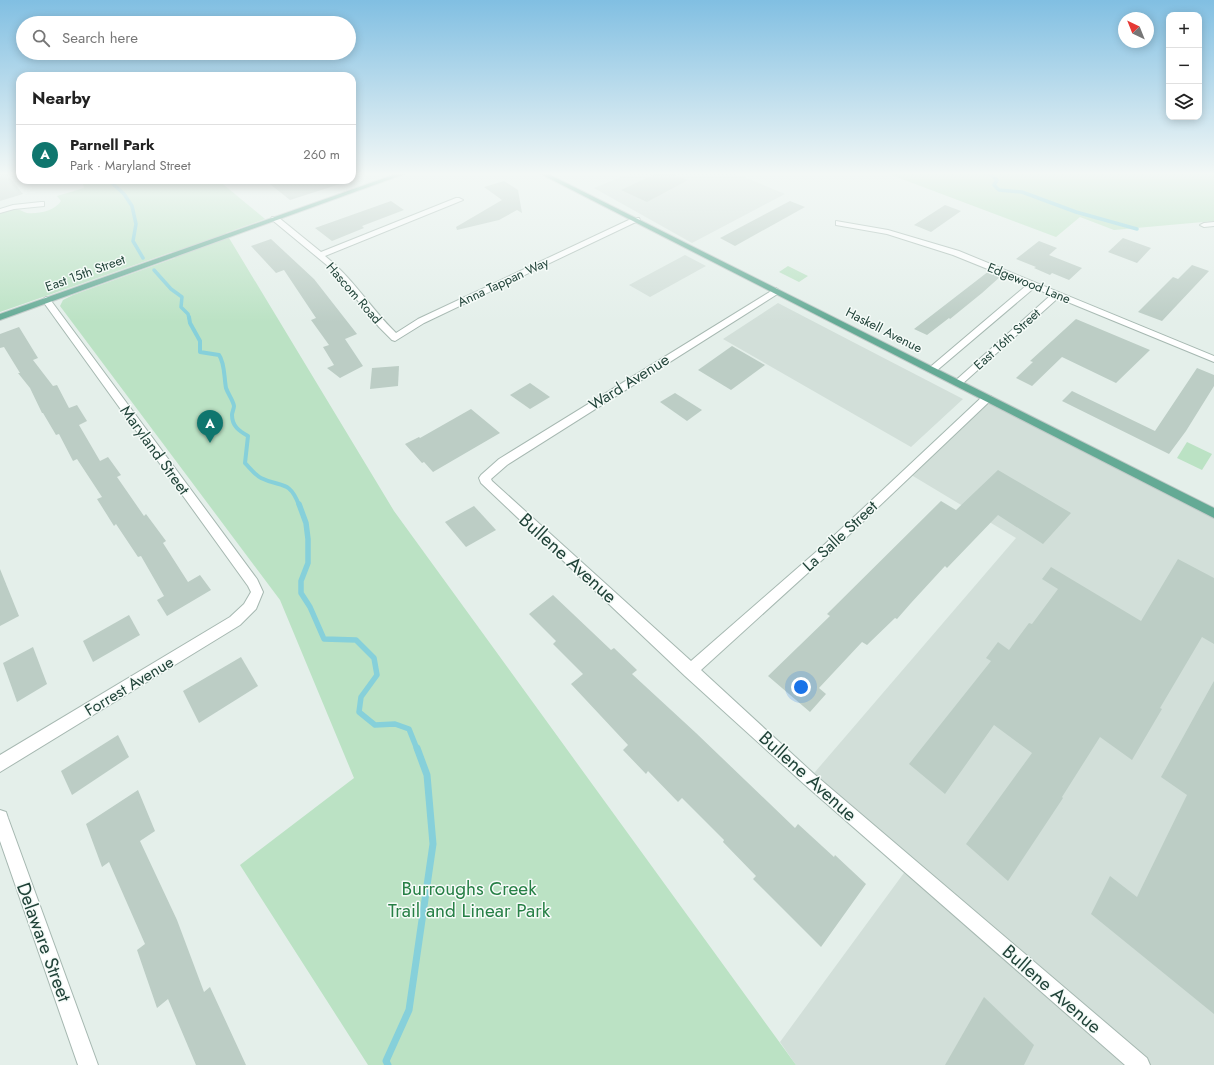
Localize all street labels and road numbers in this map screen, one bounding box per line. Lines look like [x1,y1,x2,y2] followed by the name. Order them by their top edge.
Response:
[42,249,128,296] street label: East 15th Street
[454,252,552,311] street label: Anna Tappan Way
[322,258,386,328] street label: Hascom Road
[985,258,1074,308] street label: Edgewood Lane
[843,303,926,358] street label: Haskell Avenue
[969,303,1045,374] street label: East 16th Street
[584,348,674,416] street label: Ward Avenue
[115,401,195,500] street label: Maryland Street
[798,495,883,577] street label: La Salle Street
[513,507,623,610] street label: Bullene Avenue
[80,650,178,722] street label: Forrest Avenue
[753,725,863,828] street label: Bullene Avenue
[10,879,78,1006] street label: Delaware Street
[996,938,1108,1040] street label: Bullene Avenue

